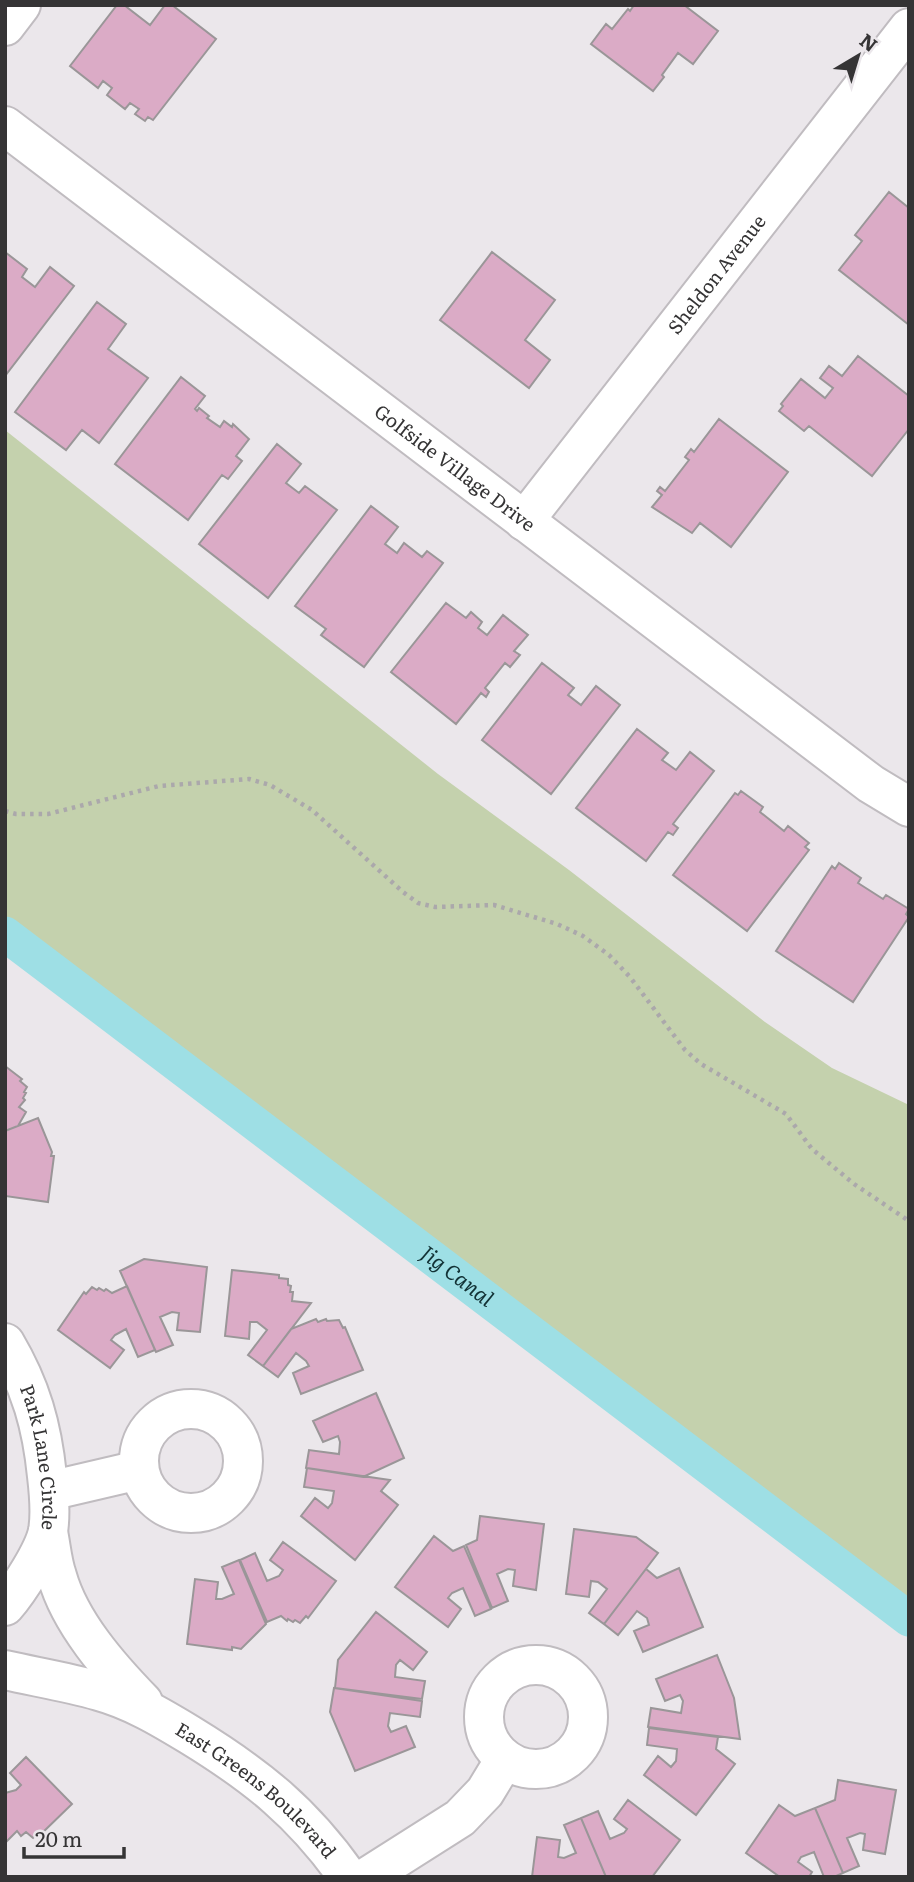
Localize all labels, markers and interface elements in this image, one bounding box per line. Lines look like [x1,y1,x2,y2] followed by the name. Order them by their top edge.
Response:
[823,21,893,91] north arrow
[854,26,884,58] text: N
[660,208,772,340] street label: Sheldon Avenue
[369,397,542,537] street label: Golfside Village Drive
[415,1236,502,1312] water label: Jig Canal
[14,1380,65,1532] street label: Park Lane Circle
[171,1714,344,1864] street label: East Greens Boulevard
[24,1815,124,1859] scale bar
[35,1822,82,1853] text: 20 m

